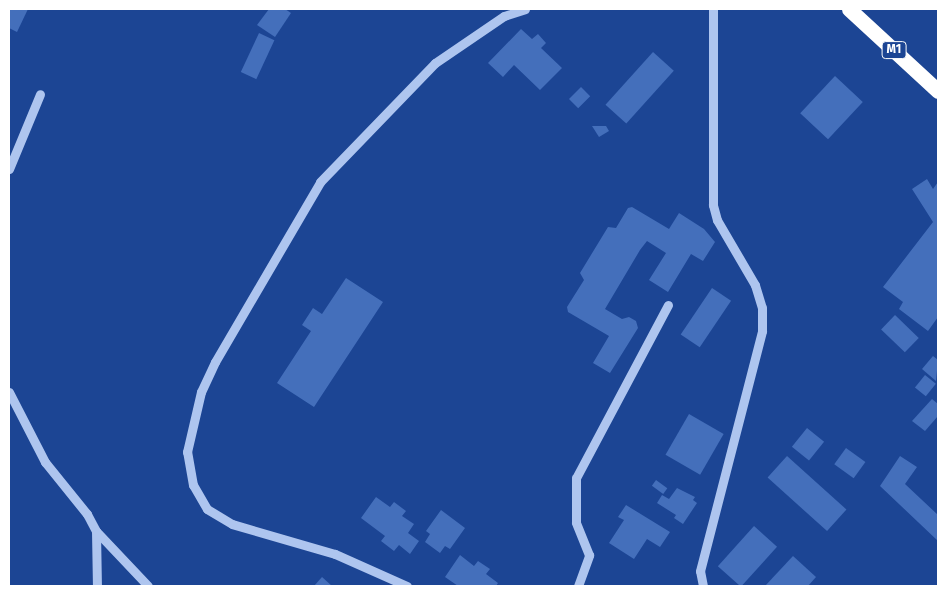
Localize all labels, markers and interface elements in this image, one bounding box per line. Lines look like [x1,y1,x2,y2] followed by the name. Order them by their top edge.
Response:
[882,40,906,60] road number: M1

